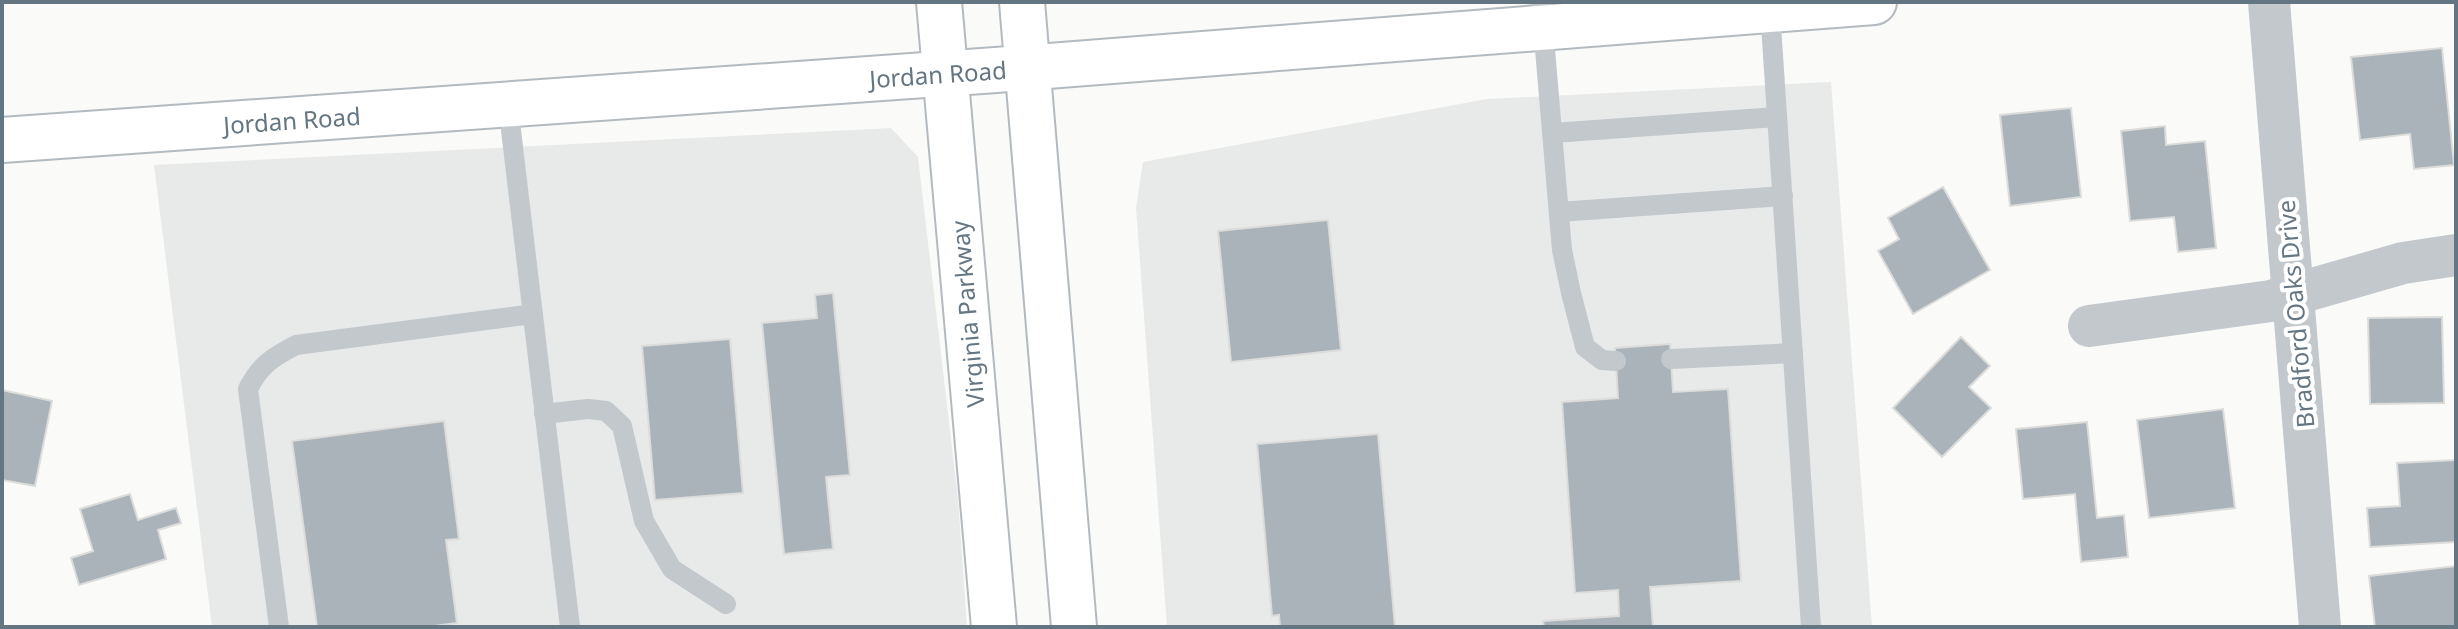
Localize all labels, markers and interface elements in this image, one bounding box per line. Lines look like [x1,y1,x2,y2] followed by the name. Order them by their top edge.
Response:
[866,53,1008,95] street label: Jordan Road
[220,99,362,141] street label: Jordan Road
[2269,199,2321,429] street label: Bradford Oaks Drive
[942,219,992,409] street label: Virginia Parkway

